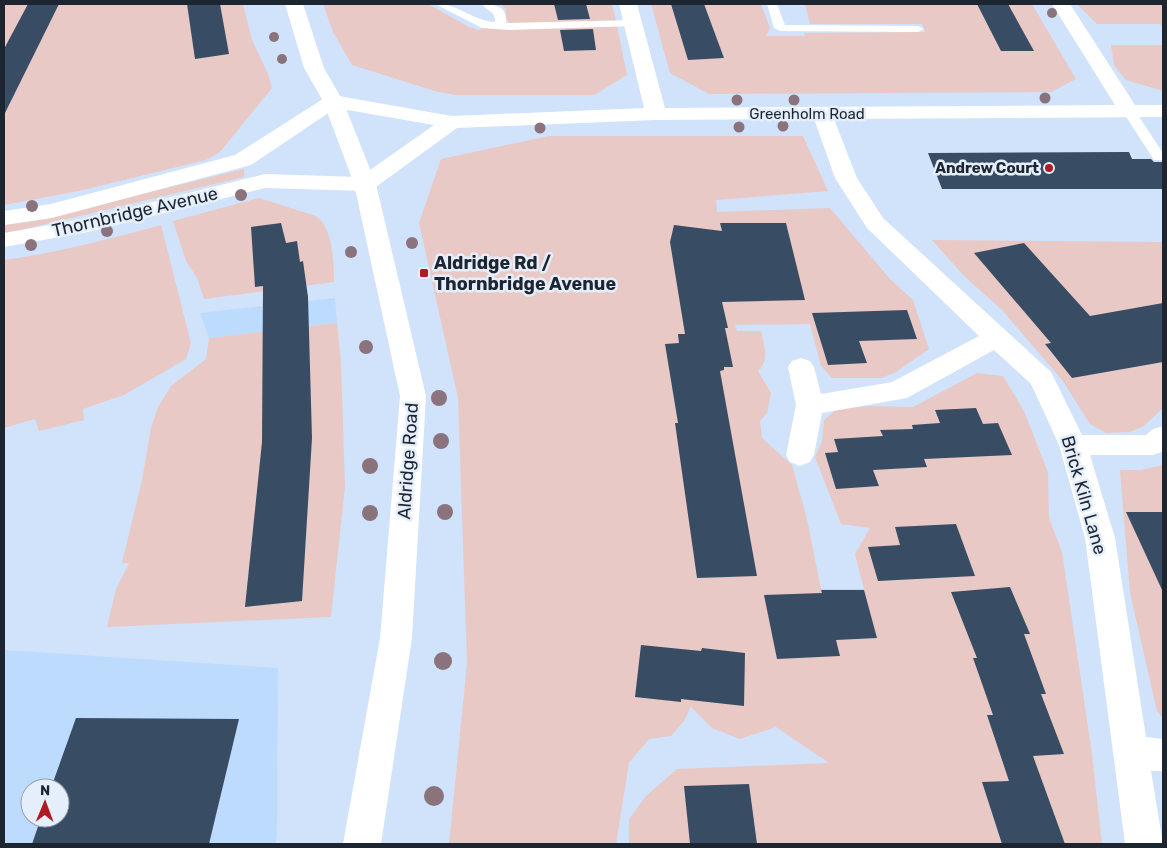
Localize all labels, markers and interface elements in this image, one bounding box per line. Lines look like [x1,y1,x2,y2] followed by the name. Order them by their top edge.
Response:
[749,105,865,123] street label: Greenholm Road
[935,159,1039,177] place label: Andrew Court
[1043,162,1055,174] marker: Andrew Court
[50,182,220,242] street label: Thornbridge Avenue
[434,252,616,295] place label: Aldridge Rd / Thornbridge Avenue
[418,267,430,279] marker: Aldridge Rd / Thornbridge Avenue
[393,402,423,520] street label: Aldridge Road
[1057,433,1111,557] street label: Brick Kiln Lane
[20,778,70,828] north arrow
[40,782,50,799] text: N

